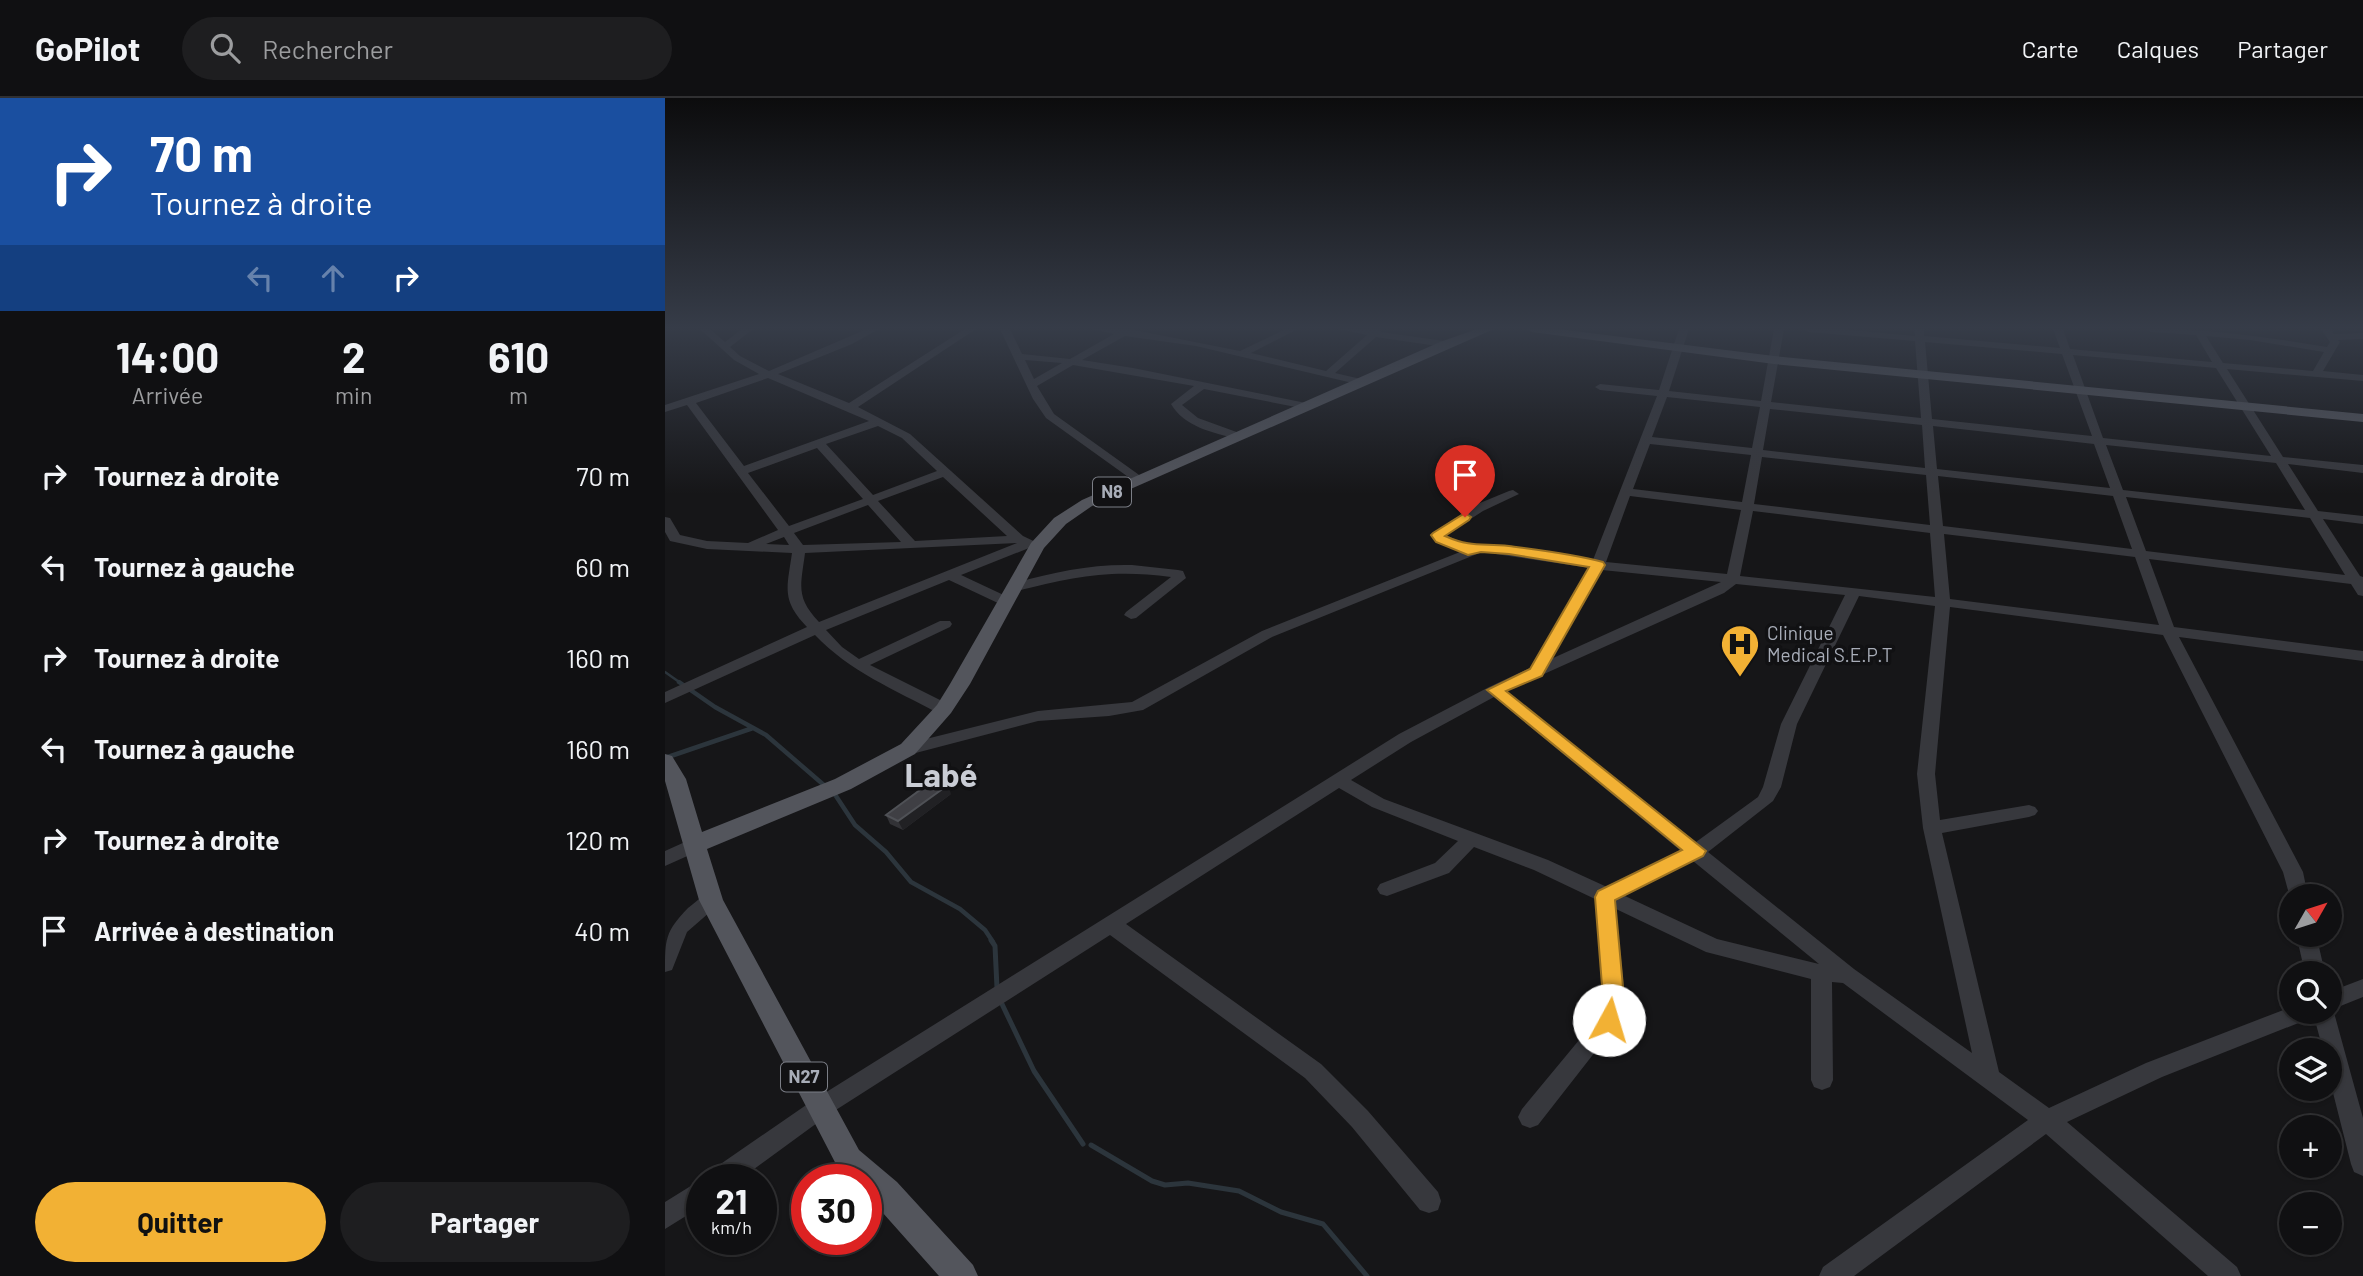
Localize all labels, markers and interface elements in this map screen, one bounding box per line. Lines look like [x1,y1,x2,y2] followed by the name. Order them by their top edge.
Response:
[182,17,672,80] search box
[35,28,140,68] text: GoPilot
[206,29,244,67] icon: search
[262,33,393,64] text: Rechercher
[2022,34,2079,63] text: Carte
[2117,34,2199,63] text: Calques
[2237,34,2328,63] text: Partager
[150,123,253,182] text: 70 m
[35,126,126,217] icon: right
[150,183,372,221] text: Tournez à droite
[241,259,279,297] icon: left
[314,259,352,297] icon: ahead
[387,259,425,297] icon: right
[116,331,219,381] text: 14:00
[342,331,365,381] text: 2
[488,331,549,381] text: 610
[132,381,203,409] text: Arrivée
[335,381,372,409] text: min
[509,381,528,409] text: m
[1435,445,1495,517] pin
[1446,456,1484,494] icon: arrive
[35,457,73,495] icon: right
[94,460,279,491] text: Tournez à droite
[576,460,630,491] text: 70 m
[1093,478,1131,506] road number: N8
[35,548,73,586] icon: left
[94,551,295,582] text: Tournez à gauche
[575,551,630,582] text: 60 m
[1767,621,1893,666] place label: Clinique Medical S.E.P.T
[1719,623,1761,678] hospital icon: Clinique Medical S.E.P.T
[35,639,73,677] icon: right
[94,642,279,673] text: Tournez à droite
[566,642,630,673] text: 160 m
[35,730,73,768] icon: left
[94,733,295,764] text: Tournez à gauche
[566,733,630,764] text: 160 m
[905,754,977,794] district label: Labé
[35,821,73,859] icon: right
[94,824,279,855] text: Tournez à droite
[566,824,630,855] text: 120 m
[2279,884,2341,947] north arrow
[2279,884,2342,1255] map controls
[35,912,73,950] icon: arrive
[94,915,334,946] text: Arrivée à destination
[574,915,630,946] text: 40 m
[2279,961,2342,1024] button: search
[1572,983,1646,1057] position arrow
[2279,1038,2342,1101] button: layers
[781,1062,827,1092] road number: N27
[2279,1115,2342,1178] button: +
[791,1164,882,1255] speed limit sign: 30
[716,1179,747,1221] text: 21
[35,1182,326,1262] button: Quitter
[340,1182,630,1262] button: Partager
[2279,1192,2342,1255] button: −
[711,1216,752,1238] text: km/h

